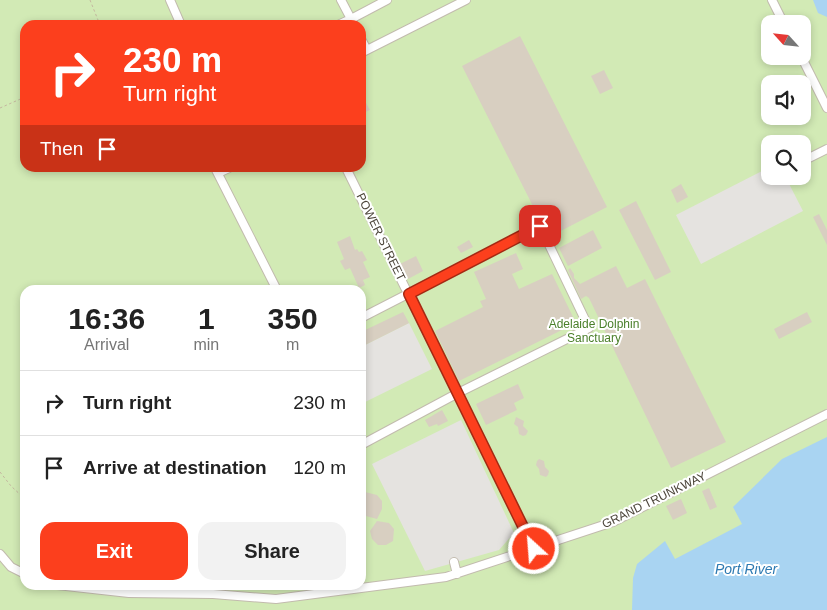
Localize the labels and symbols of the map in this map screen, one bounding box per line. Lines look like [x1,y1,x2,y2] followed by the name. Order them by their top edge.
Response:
[761,15,811,65] north arrow
[354,191,409,284] street label: POWER STREET
[519,205,561,247] pin
[549,317,639,345] park label: Adelaide Dolphin Sanctuary
[600,469,708,531] street label: GRAND TRUNKWAY
[507,522,559,574] position arrow
[715,561,778,577] water label: Port River

